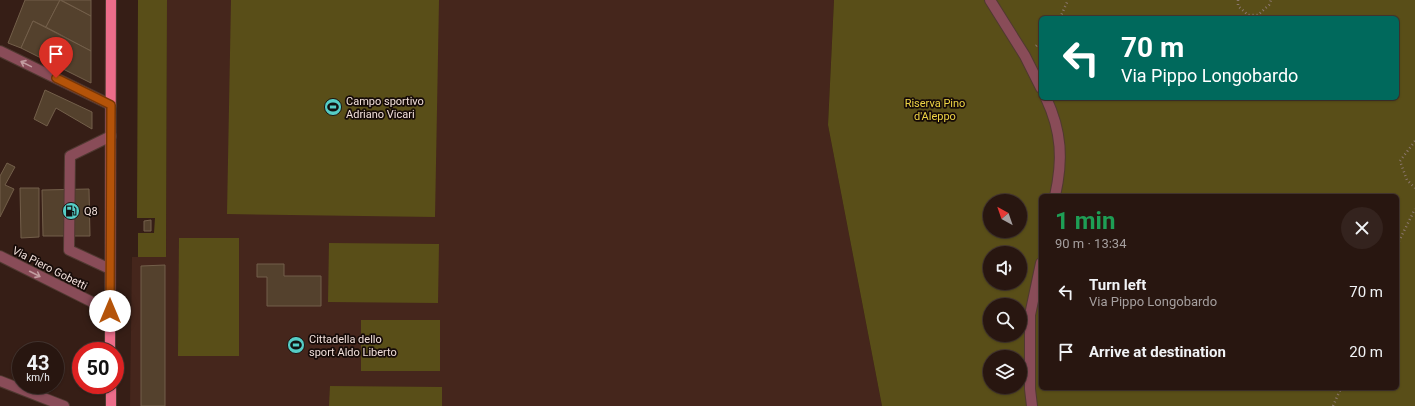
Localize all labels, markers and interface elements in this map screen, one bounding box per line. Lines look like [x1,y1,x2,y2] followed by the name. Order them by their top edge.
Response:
[1121,31,1184,64] text: 70 m
[1055,32,1107,84] icon: left
[39,37,73,78] pin
[45,43,67,65] icon: arrive
[20,60,32,67] one-way arrow
[1121,65,1298,86] text: Via Pippo Longobardo
[346,95,424,121] place label: Campo sportivo Adriano Vicari
[323,97,343,117] sports icon: Campo sportivo Adriano Vicari
[905,97,965,123] park label: Riserva Pino d'Aleppo
[983,194,1027,238] north arrow
[983,194,1027,394] map controls
[61,201,81,221] fuel station icon: Q8
[84,205,98,218] place label: Q8
[1055,207,1115,235] text: 1 min
[1341,207,1383,249] button: close
[1055,236,1126,251] text: 90 m · 13:34
[10,244,89,293] street label: Via Piero Gobetti
[983,246,1027,290] button: sound
[29,270,41,278] one-way arrow
[1089,276,1146,294] text: Turn left
[1055,281,1077,303] icon: left
[1349,283,1383,301] text: 70 m
[89,290,131,332] position arrow
[1089,294,1217,309] text: Via Pippo Longobardo
[983,298,1027,342] button: search
[309,333,397,359] place label: Cittadella dello sport Aldo Liberto
[286,335,306,355] sports icon: Cittadella dello sport Aldo Liberto
[1055,341,1077,363] icon: arrive
[72,342,124,394] speed limit sign: 50
[1089,343,1226,361] text: Arrive at destination
[1349,343,1383,361] text: 20 m
[983,350,1027,394] button: layers
[27,351,49,375] text: 43
[26,372,50,383] text: km/h

